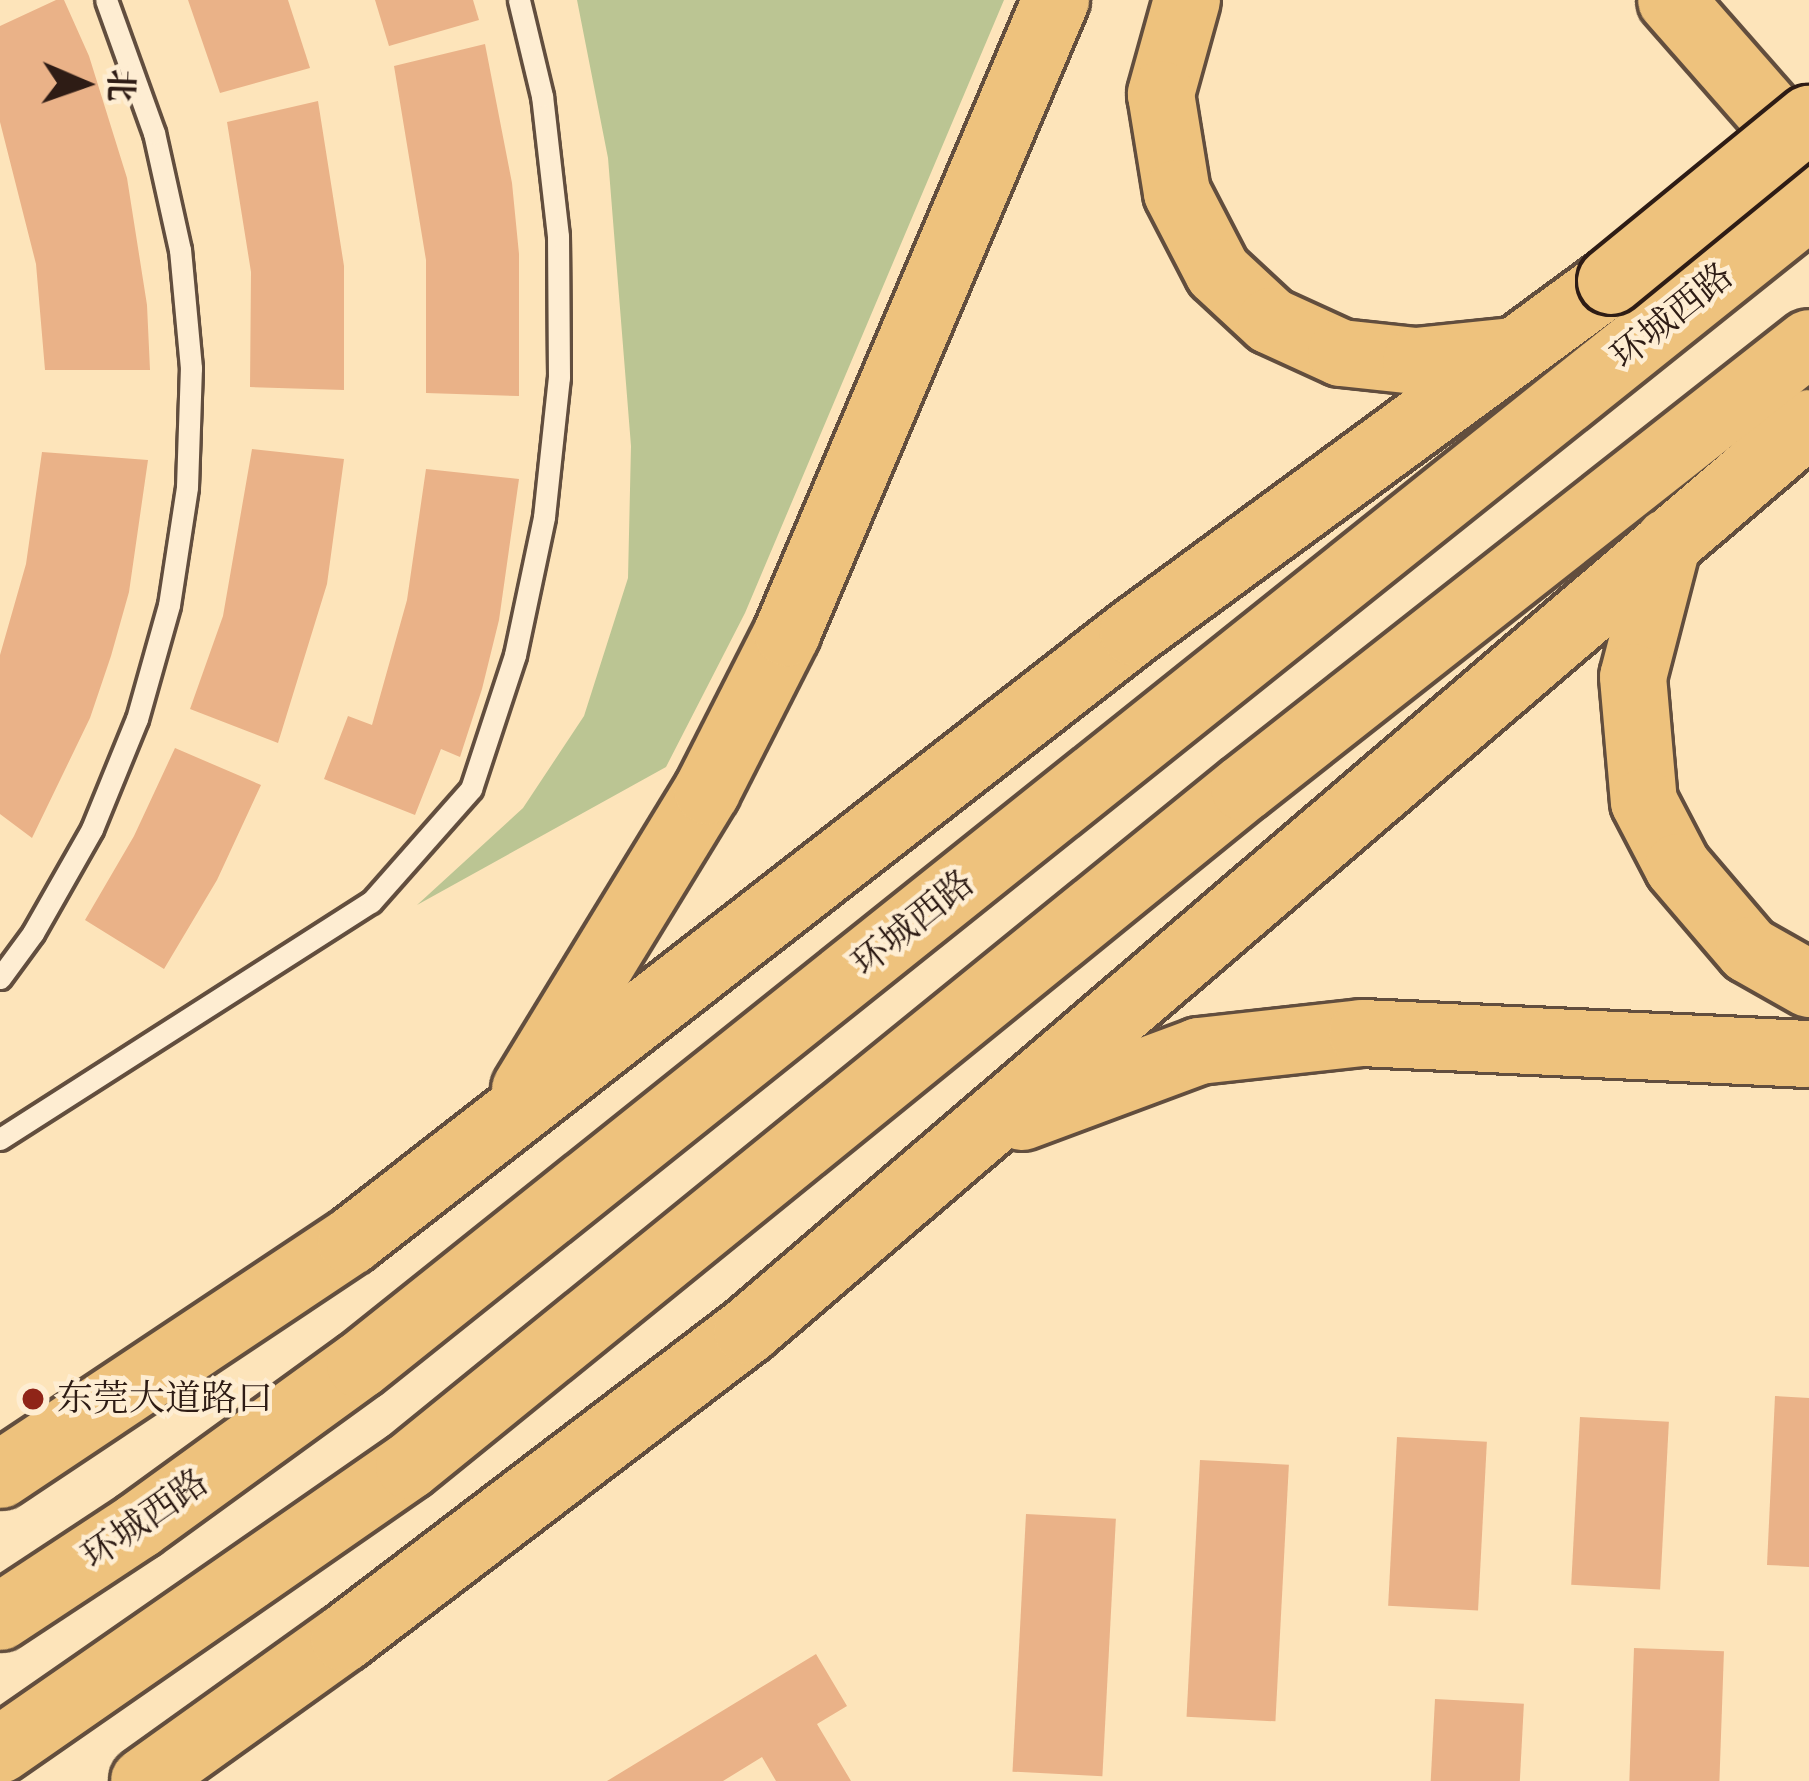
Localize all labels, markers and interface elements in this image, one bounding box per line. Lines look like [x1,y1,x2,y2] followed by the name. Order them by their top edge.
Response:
[24,24,144,144] north arrow
[100,68,141,102] text: 北
[1602,254,1742,378] street label: 环城西路
[843,861,983,985] street label: 环城西路
[57,1377,273,1421] place label: 东莞大道路口
[20,1386,46,1412] marker: 东莞大道路口
[74,1460,216,1578] street label: 环城西路

